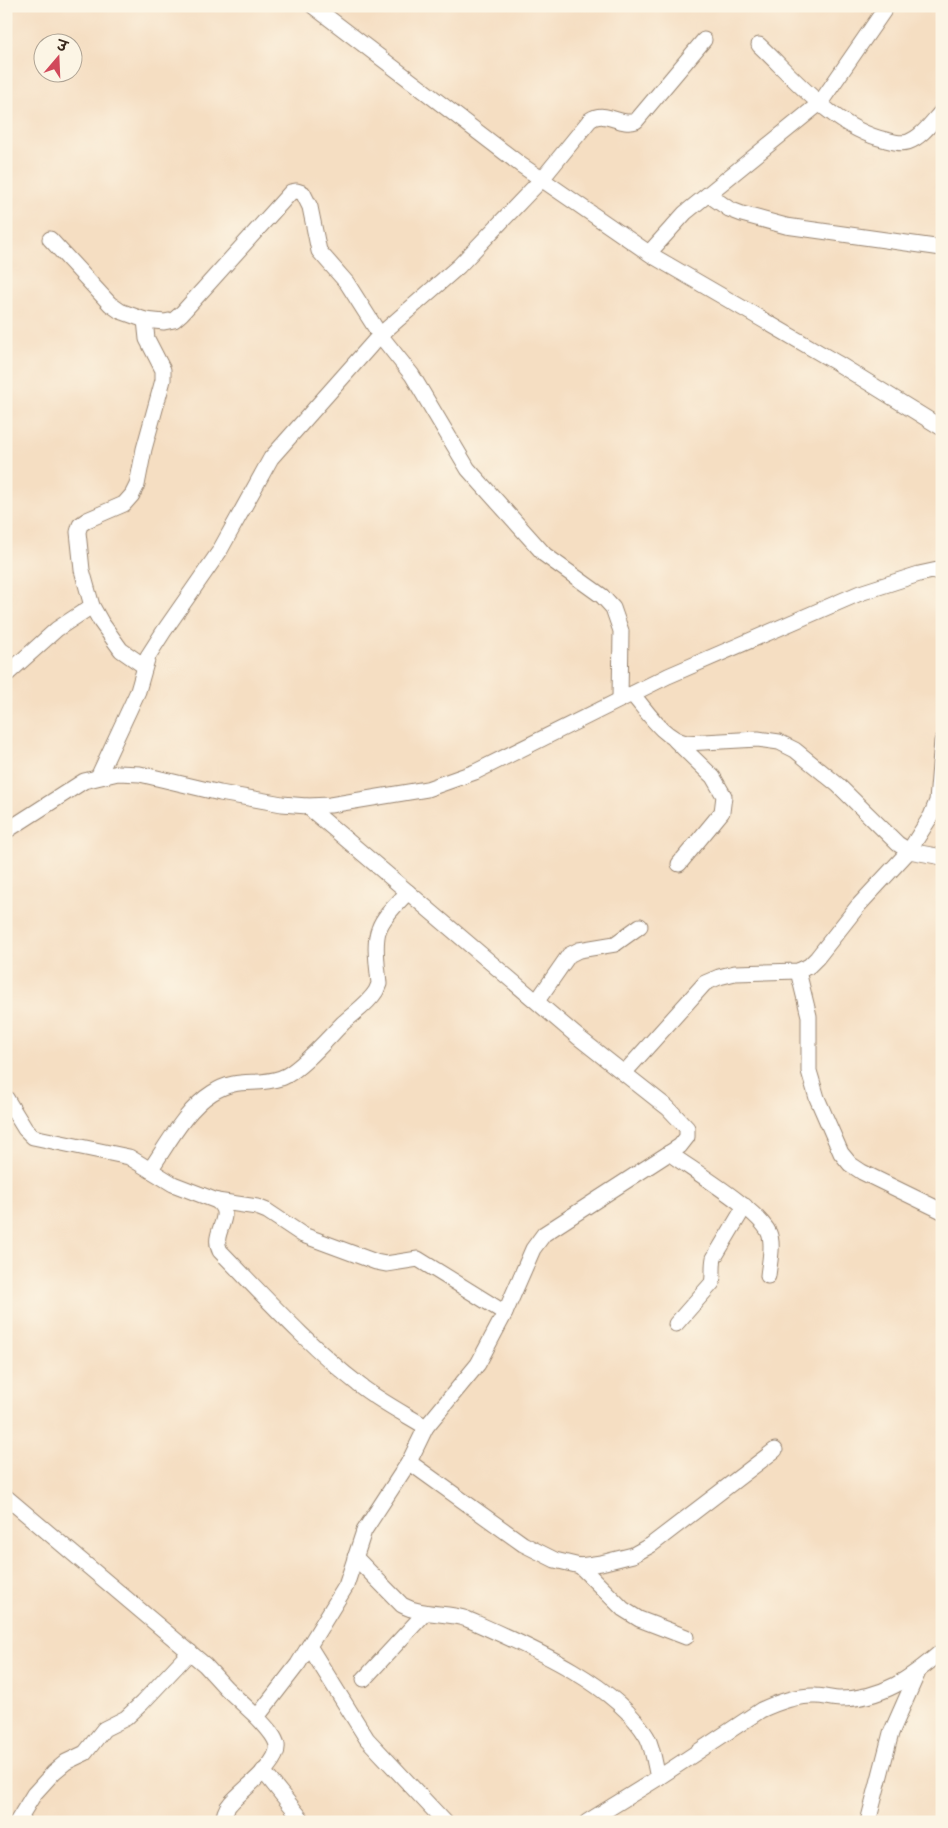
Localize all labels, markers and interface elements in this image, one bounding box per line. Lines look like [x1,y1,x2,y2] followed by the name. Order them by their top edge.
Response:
[32,32,82,82] north arrow
[52,35,71,58] text: उ

